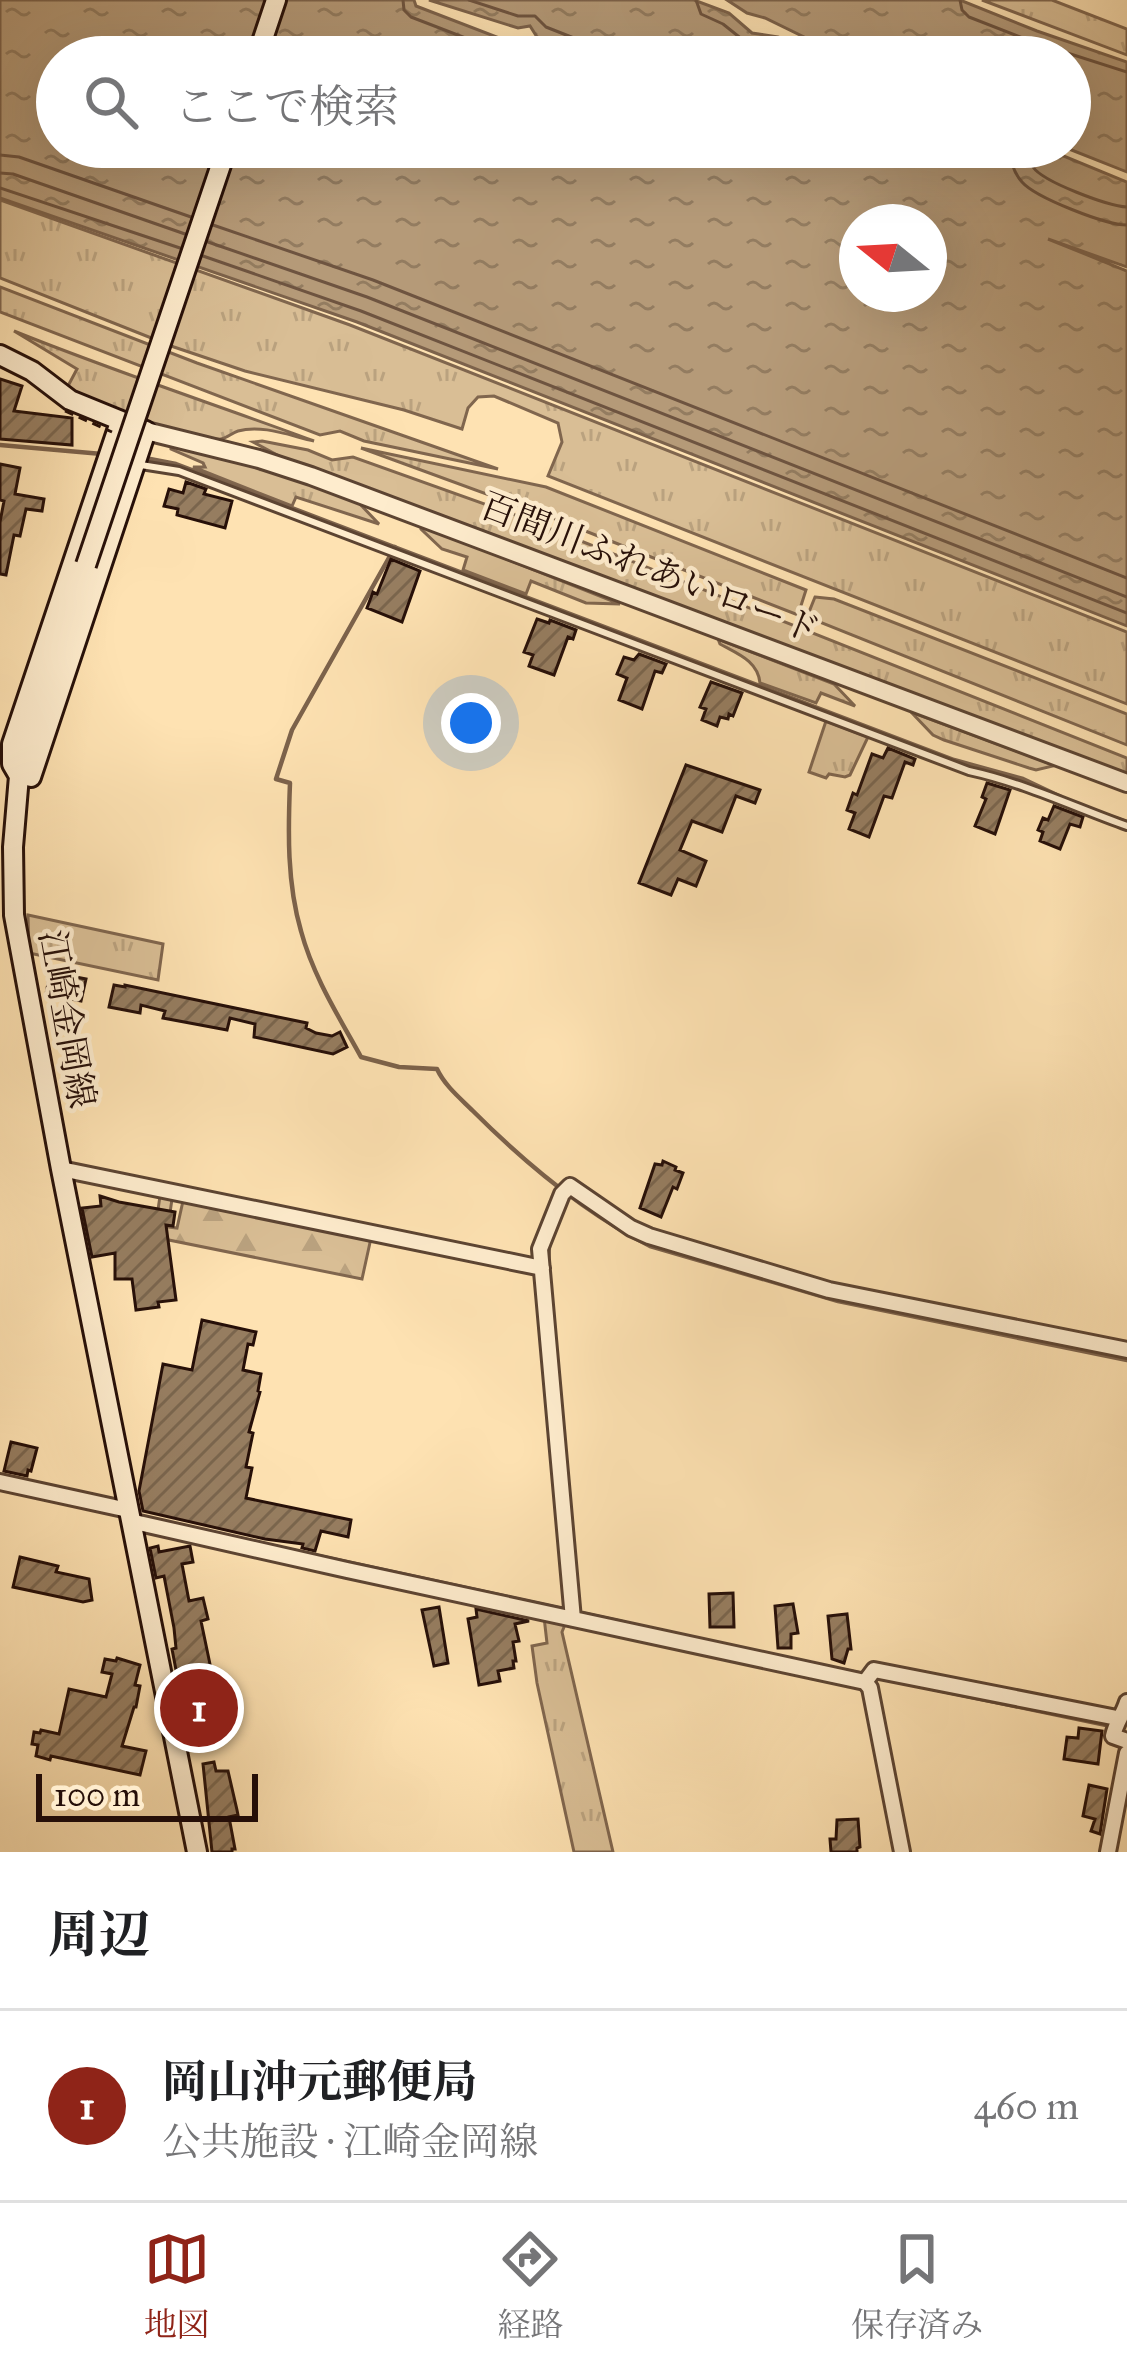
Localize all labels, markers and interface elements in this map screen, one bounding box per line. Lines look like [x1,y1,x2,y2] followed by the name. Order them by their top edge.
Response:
[36,36,1091,168] search box
[78,69,144,135] icon: search
[174,79,399,134] text: ここで検索
[839,204,947,312] north arrow
[474,483,826,653] street label: 百間川ふれあいロード
[441,693,501,753] your location
[30,927,104,1111] street label: 江崎金岡線
[160,1663,238,1753] pin: 1
[36,1768,258,1821] scale bar
[54,1775,140,1815] text: 100 m
[48,1904,150,1966] text: 周辺
[162,2054,477,2109] text: 岡山沖元郵便局
[79,2082,95,2130] text: 1
[973,2082,1079,2130] text: 460 m
[162,2118,538,2166] text: 公共施設 · 江崎金岡線
[144,2226,210,2345] tab: 地図
[497,2226,563,2345] tab: 経路
[851,2226,983,2345] tab: 保存済み

